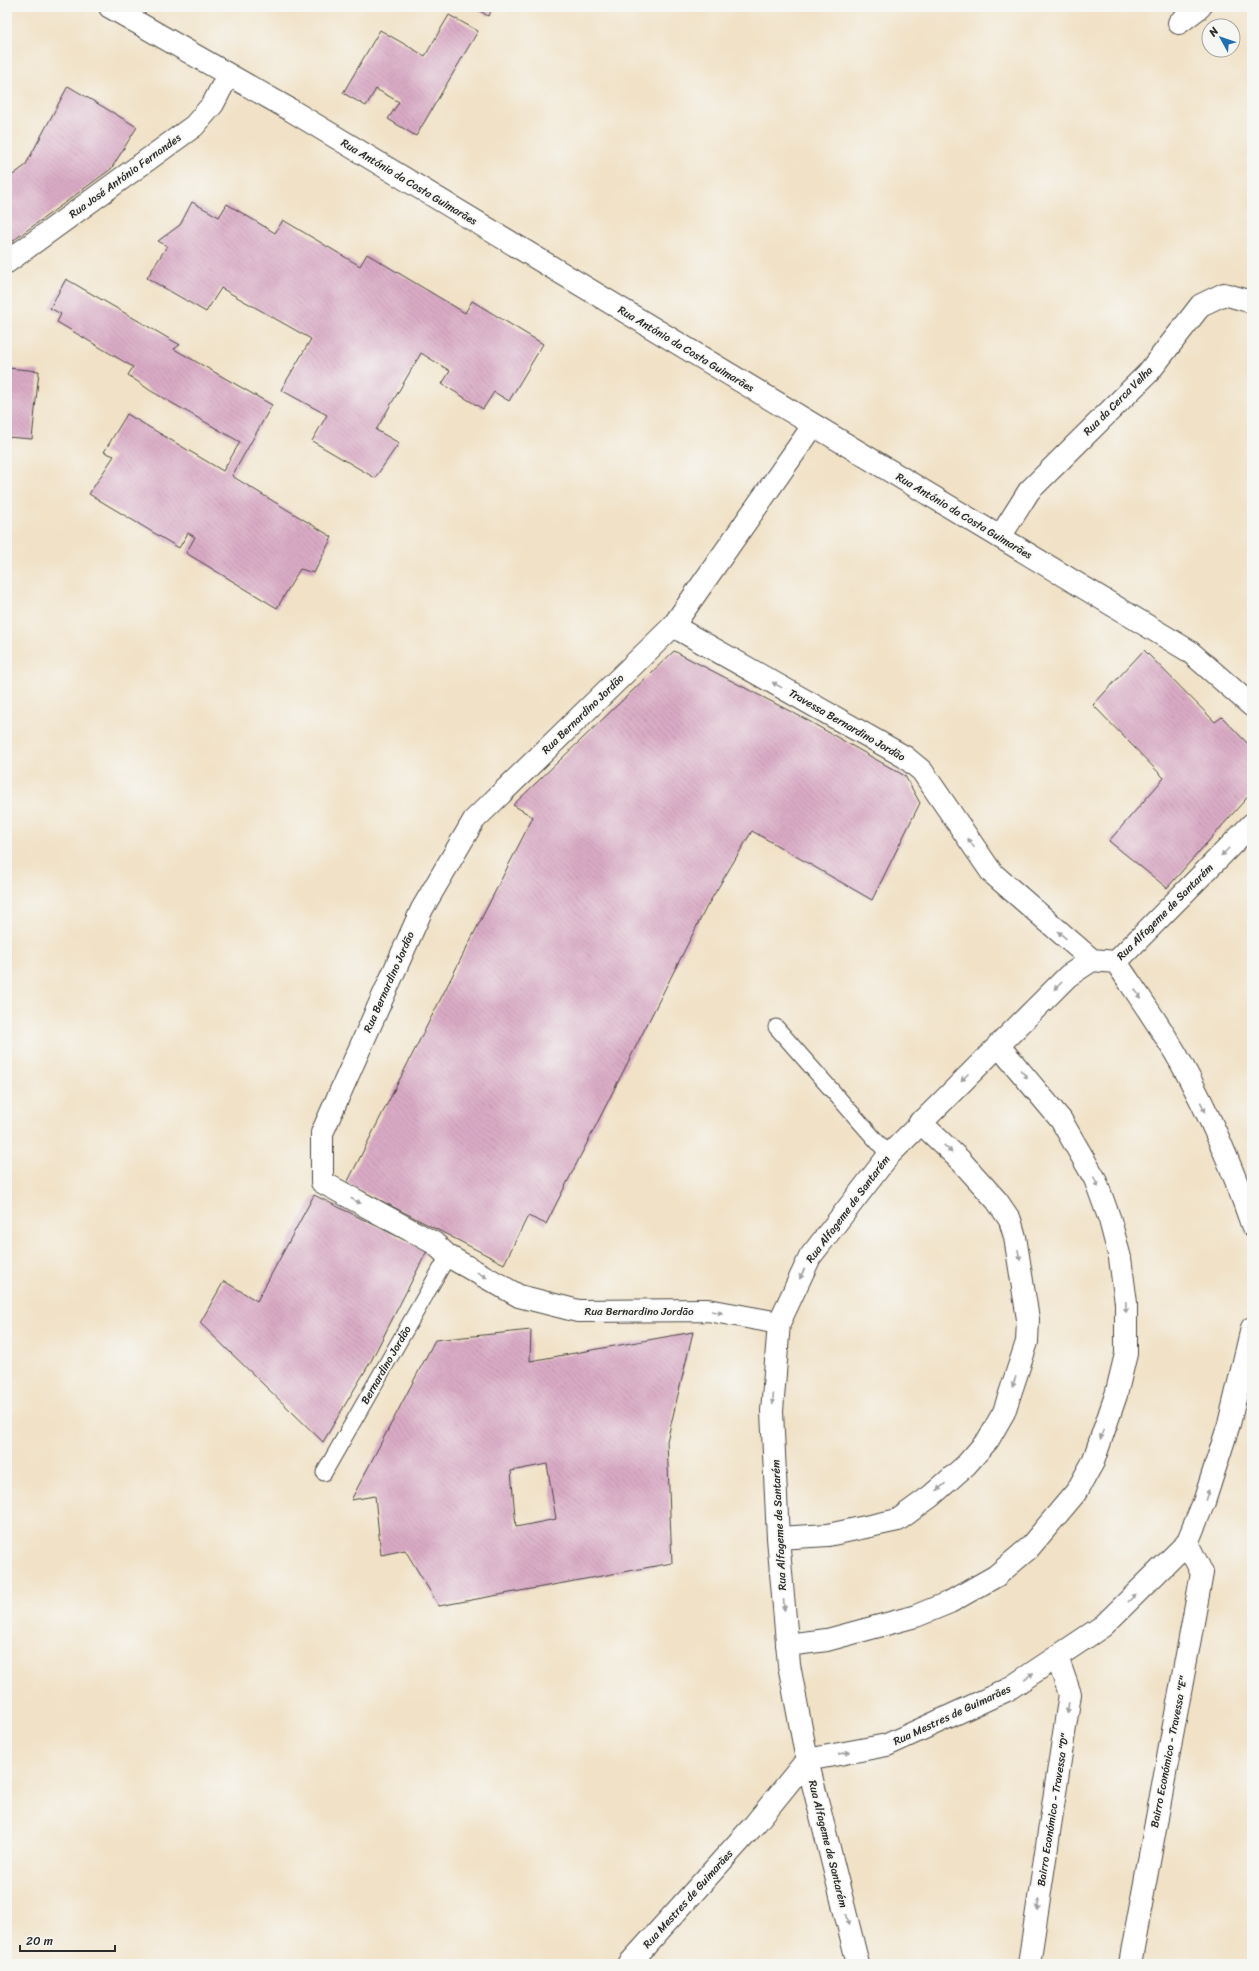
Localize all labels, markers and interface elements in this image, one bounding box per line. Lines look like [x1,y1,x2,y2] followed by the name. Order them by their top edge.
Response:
[1201,18,1241,58] north arrow
[1203,23,1224,42] text: N
[65,128,186,223] street label: Rua José António Fernandes
[337,134,481,231] street label: Rua António da Costa Guimarães
[614,301,758,398] street label: Rua António da Costa Guimarães
[1079,361,1158,440] street label: Rua da Cerca Velha
[892,468,1036,565] street label: Rua António da Costa Guimarães
[537,669,629,759] street label: Rua Bernardino Jordão
[771,681,783,688] one-way arrow
[785,684,910,767] street label: Travessa Bernardino Jordão
[967,838,975,848] one-way arrow
[1220,847,1230,857] one-way arrow
[1112,859,1218,965] street label: Rua Alfageme de Santarém
[358,928,420,1036] street label: Rua Bernardino Jordão
[1057,930,1068,939] one-way arrow
[1053,981,1063,991] one-way arrow
[1134,989,1142,1000] one-way arrow
[1019,1069,1028,1080] one-way arrow
[960,1072,970,1082] one-way arrow
[1200,1101,1206,1112] one-way arrow
[943,1144,953,1154] one-way arrow
[801,1151,895,1267] street label: Rua Alfageme de Santarém
[1093,1176,1099,1188] one-way arrow
[350,1197,362,1204] one-way arrow
[1016,1249,1022,1261] one-way arrow
[799,1268,805,1279] one-way arrow
[477,1272,488,1279] one-way arrow
[1123,1301,1129,1314] one-way arrow
[584,1302,694,1321] street label: Rua Bernardino Jordão
[711,1309,723,1315] one-way arrow
[356,1322,417,1408] street label: Bernardino Jordão
[1011,1376,1017,1388] one-way arrow
[770,1393,777,1405] one-way arrow
[1099,1428,1105,1440] one-way arrow
[766,1459,792,1591] street label: Rua Alfageme de Santarém
[936,1482,947,1491] one-way arrow
[1204,1488,1210,1500] one-way arrow
[1127,1593,1137,1603] one-way arrow
[780,1599,787,1611] one-way arrow
[1023,1672,1034,1680] one-way arrow
[1145,1673,1193,1829] street label: Bairro Económico - Travessa "E"
[890,1679,1015,1751] street label: Rua Mestres de Guimarães
[1065,1702,1071,1714] one-way arrow
[1032,1731,1075,1888] street label: Bairro Económico - Travessa "D"
[839,1749,851,1755] one-way arrow
[803,1778,853,1910] street label: Rua Alfageme de Santarém
[638,1844,739,1953] street label: Rua Mestres de Guimarães
[1035,1899,1041,1912] one-way arrow
[844,1914,850,1926] one-way arrow
[20,1927,115,1953] scale bar
[26,1930,53,1952] text: 20 m

